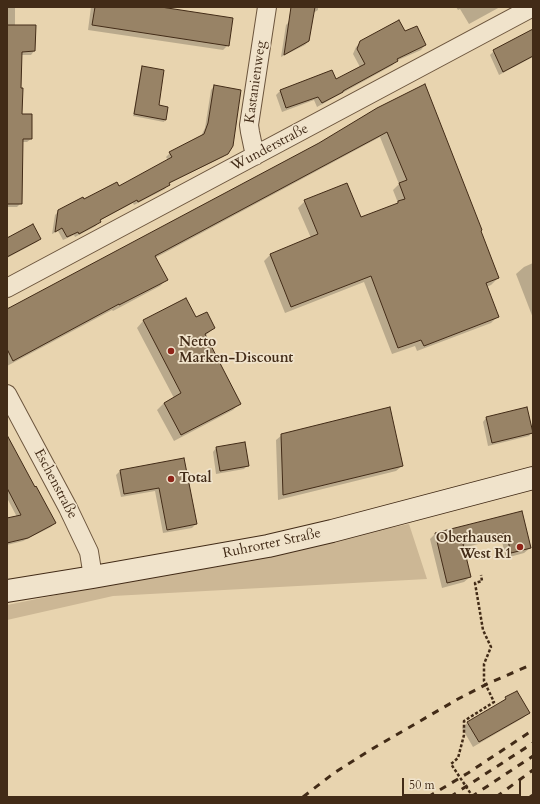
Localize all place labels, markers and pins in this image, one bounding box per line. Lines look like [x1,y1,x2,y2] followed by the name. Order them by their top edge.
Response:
[179,335,293,368] place label: Netto Marken-Discount
[166,346,176,356] marker: Netto Marken-Discount
[179,471,212,487] place label: Total
[166,474,176,484] marker: Total
[436,531,512,564] place label: Oberhausen West R1
[515,542,525,552] marker: Oberhausen West R1

